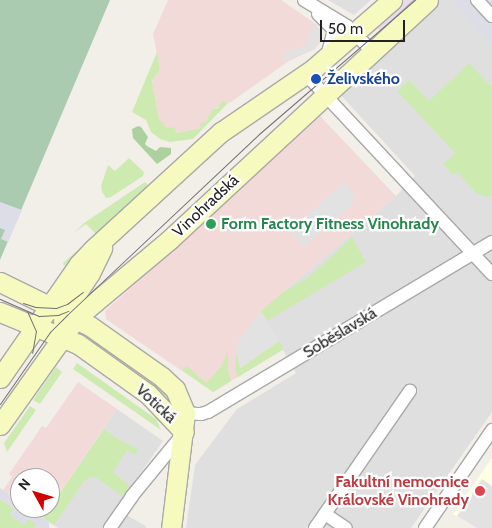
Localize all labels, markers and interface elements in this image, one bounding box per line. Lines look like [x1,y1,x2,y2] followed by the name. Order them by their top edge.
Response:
[322,10,407,42] scale bar
[328,20,363,38] text: 50 m
[327,69,400,89] place label: Želivského
[309,72,323,86] marker: Želivského
[169,171,243,241] street label: Vinohradská
[221,214,439,234] place label: Form Factory Fitness Vinohrady
[205,218,217,230] marker: Form Factory Fitness Vinohrady
[300,304,380,362] street label: Soběslavská
[132,381,180,427] street label: Votická
[10,468,60,518] north arrow
[327,472,469,510] place label: Fakultní nemocnice Královské Vinohrady
[14,475,34,494] text: N
[473,484,487,498] marker: Fakultní nemocnice Královské Vinohrady

